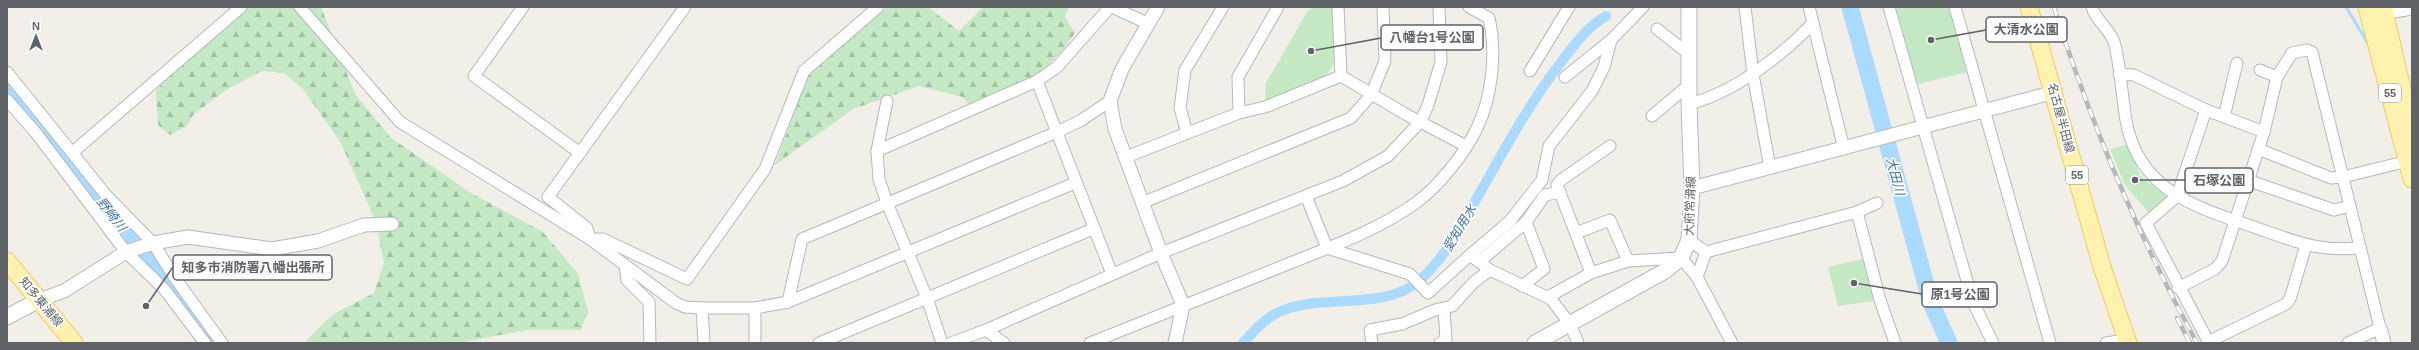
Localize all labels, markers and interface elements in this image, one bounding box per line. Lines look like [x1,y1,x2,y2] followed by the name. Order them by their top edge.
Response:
[16,16,56,56] north arrow
[1986,17,2067,42] callout: 大清水公園
[32,20,40,32] text: N
[1993,22,2059,37] text: 大清水公園
[1381,25,1483,50] callout: 八幡台1号公園
[1389,30,1475,45] text: 八幡台1号公園
[2045,81,2077,155] street label: 名古屋半田線
[2379,84,2401,102] road number: 55
[1883,155,1908,199] water label: 大田川
[2066,166,2088,184] road number: 55
[2185,168,2253,193] callout: 石塚公園
[2193,173,2245,188] text: 石塚公園
[1682,176,1698,236] street label: 大府常滑線
[94,194,131,236] water label: 野崎川
[1440,200,1480,254] water label: 愛知用水
[173,255,332,280] callout: 知多市消防署八幡出張所
[181,260,325,275] text: 知多市消防署八幡出張所
[16,275,66,329] street label: 知多東浦線
[1922,282,1997,307] callout: 原1号公園
[1930,287,1990,302] text: 原1号公園

